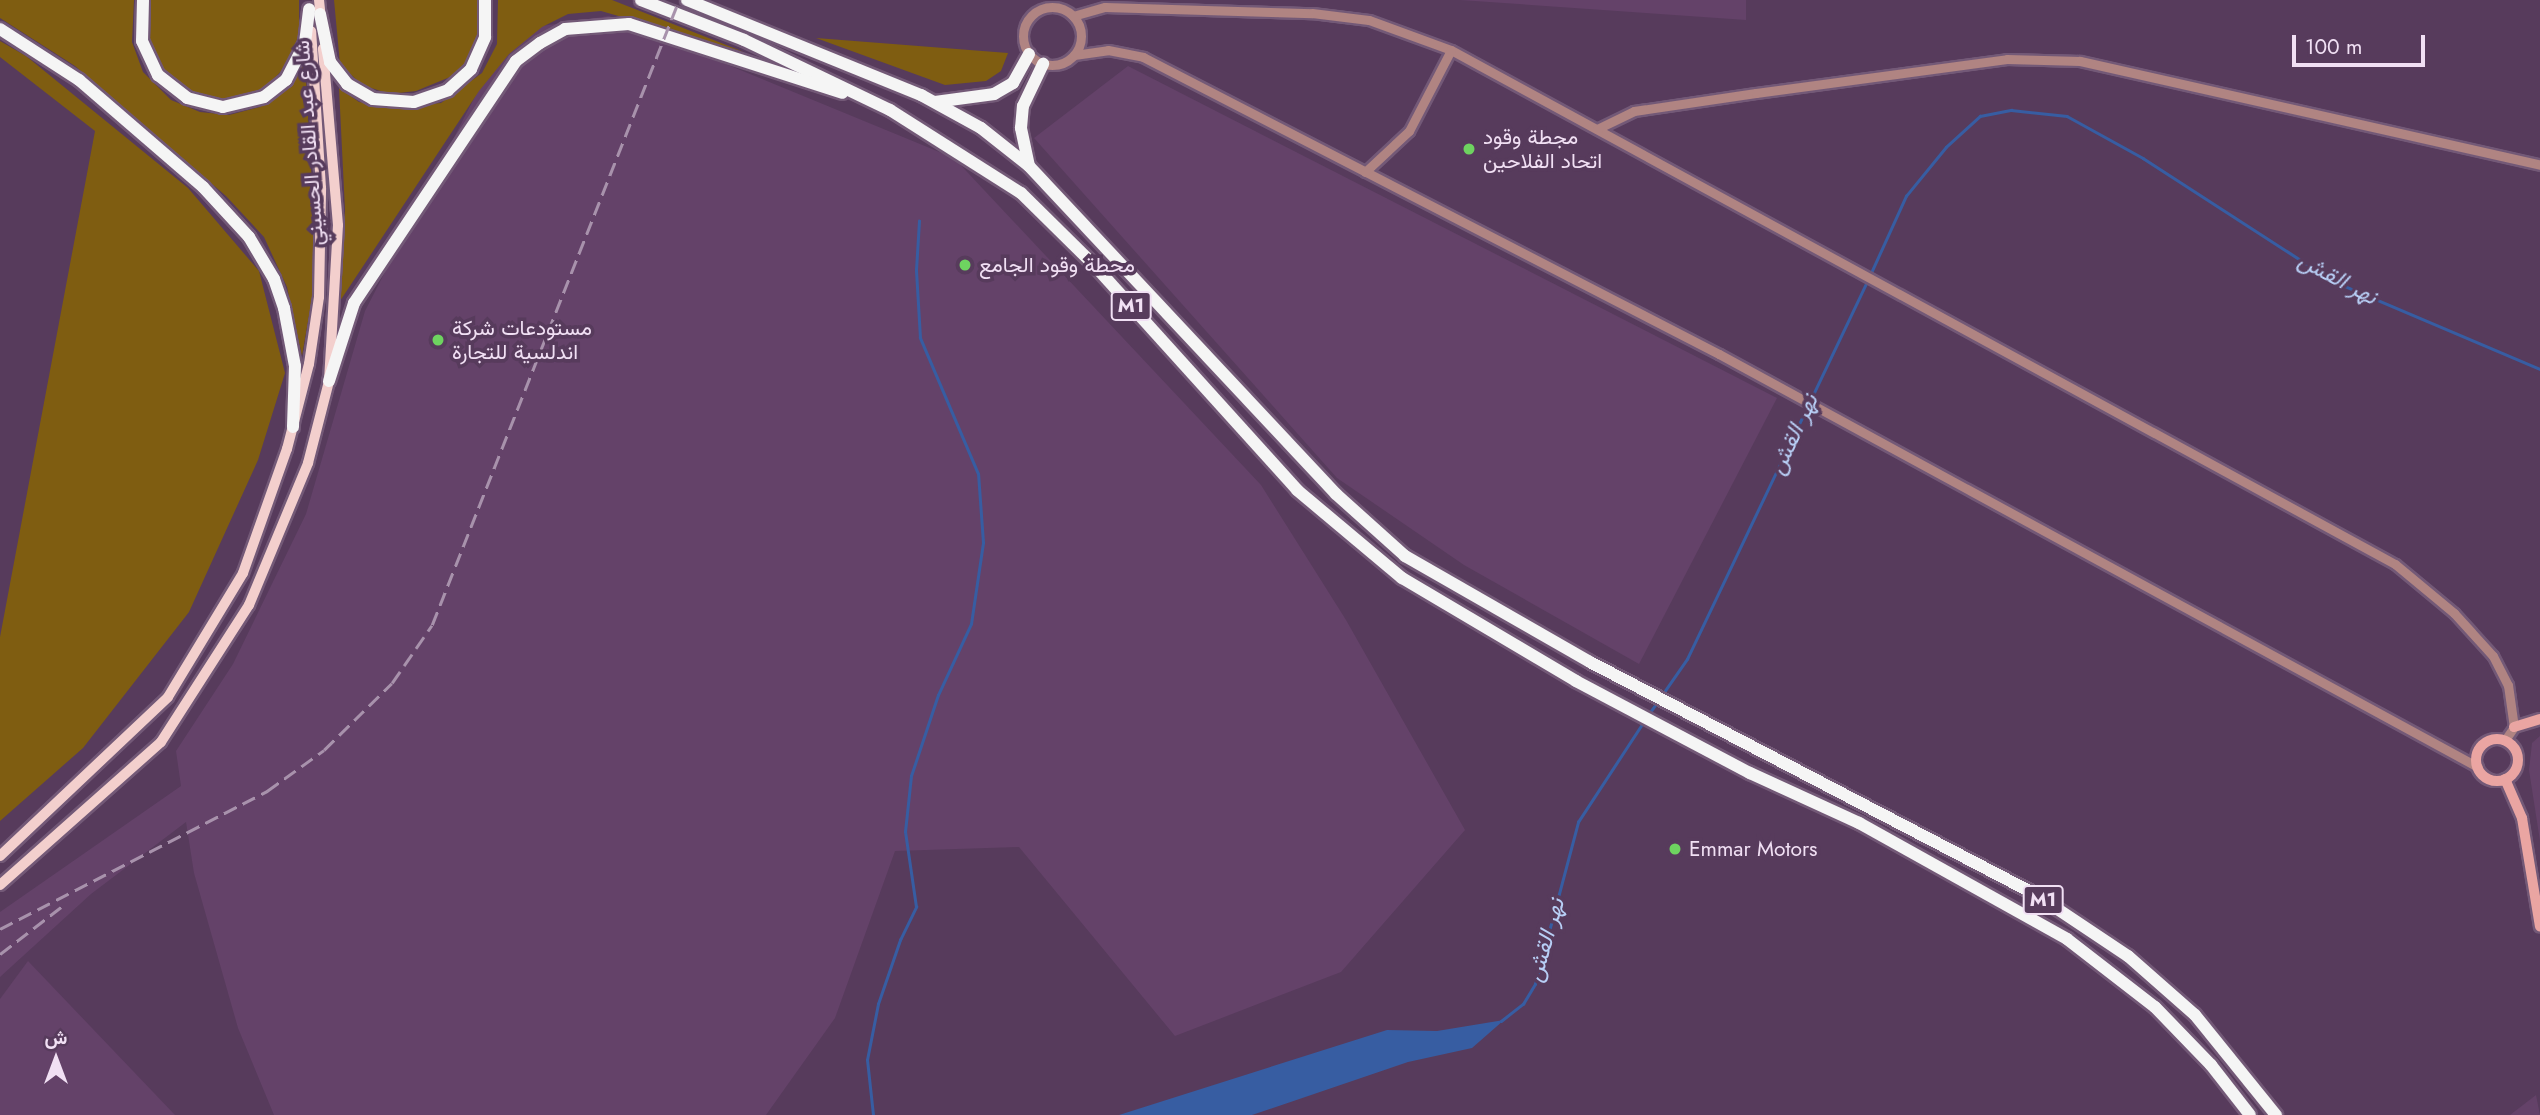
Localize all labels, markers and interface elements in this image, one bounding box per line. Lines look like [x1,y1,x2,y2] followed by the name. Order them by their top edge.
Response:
[2295,21,2428,65] scale bar
[2305,32,2362,62] text: 100 m
[289,39,329,247] street label: شارع عبد القادر الحسيني
[1483,124,1602,174] place label: مجطة وقود اتحاد الفلاحين
[1461,141,1477,157] marker: مجطة وقود اتحاد الفلاحين
[2294,246,2382,310] water label: نهر القش
[979,252,1135,278] place label: محطة وقود الجامع
[957,257,973,273] marker: محطة وقود الجامع
[1110,290,1152,322] road number: M1
[452,315,592,365] place label: مستودعات شركة اندلسية للتجارة
[430,332,446,348] marker: مستودعات شركة اندلسية للتجارة
[1762,389,1824,479] water label: نهر القش
[1689,836,1818,862] place label: Emmar Motors
[1667,841,1683,857] marker: Emmar Motors
[2022,885,2064,916] road number: M1
[1520,895,1570,985] water label: نهر القش
[21,1024,91,1094] north arrow
[45,1024,67,1051] text: ش

